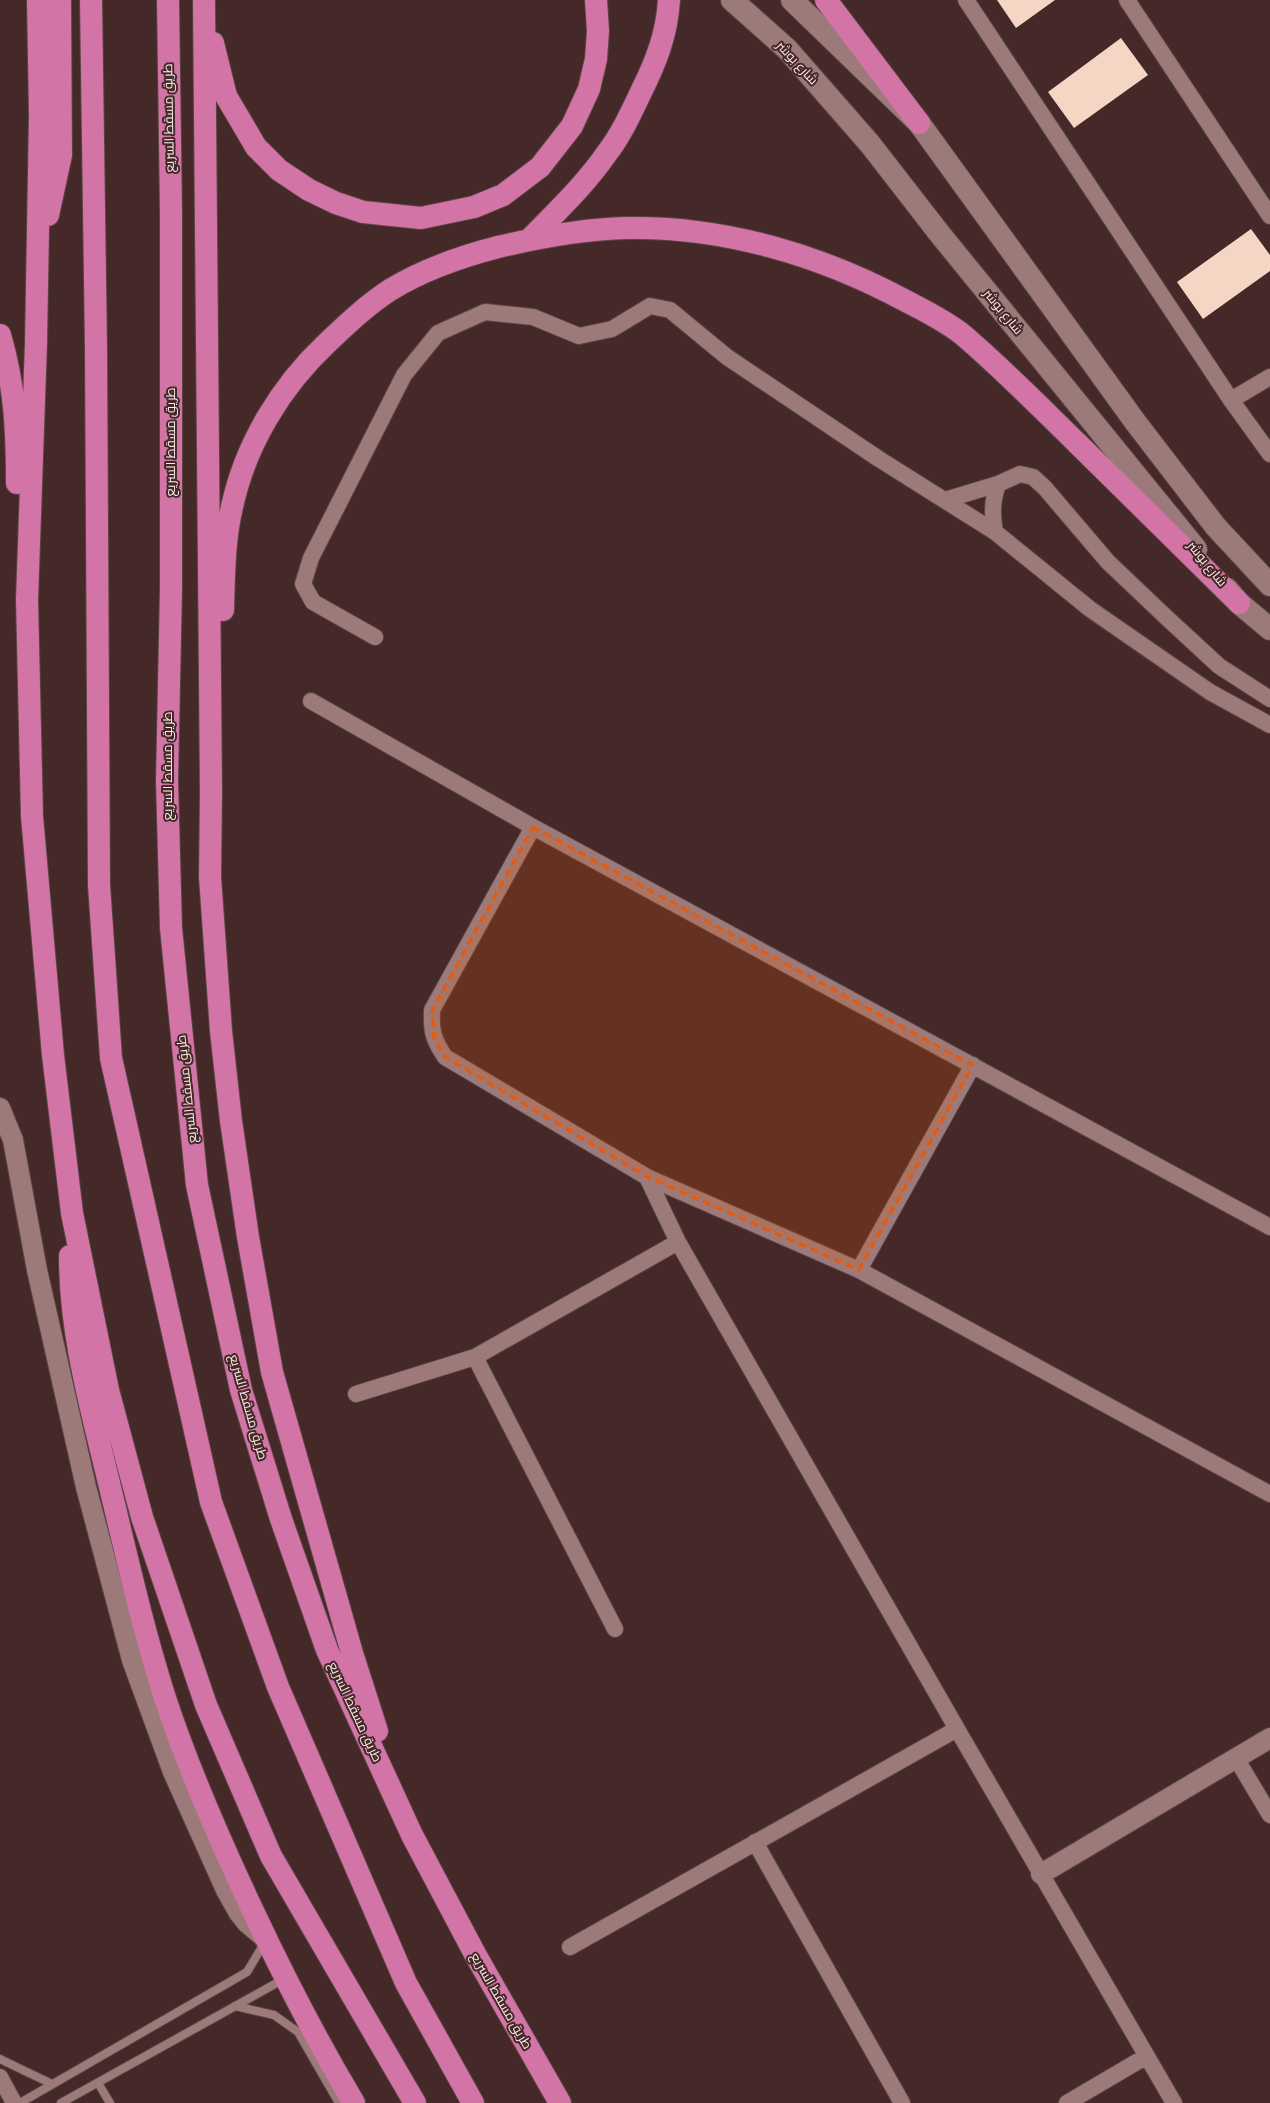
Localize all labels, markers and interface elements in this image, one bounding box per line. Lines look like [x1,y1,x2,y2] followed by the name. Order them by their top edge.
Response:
[771,36,823,90] street label: شارع بوشر
[158,63,180,173] street label: طريق مسقط السريع
[978,284,1028,339] street label: شارع بوشر
[161,387,181,497] street label: طريق مسقط السريع
[1182,536,1232,591] street label: شارع بوشر
[158,711,178,821] street label: طريق مسقط السريع
[171,1034,203,1144] street label: طريق مسقط السريع
[223,1352,273,1462] street label: طريق مسقط السريع
[323,1658,387,1766] street label: طريق مسقط السريع
[465,1949,537,2053] street label: طريق مسقط السريع

